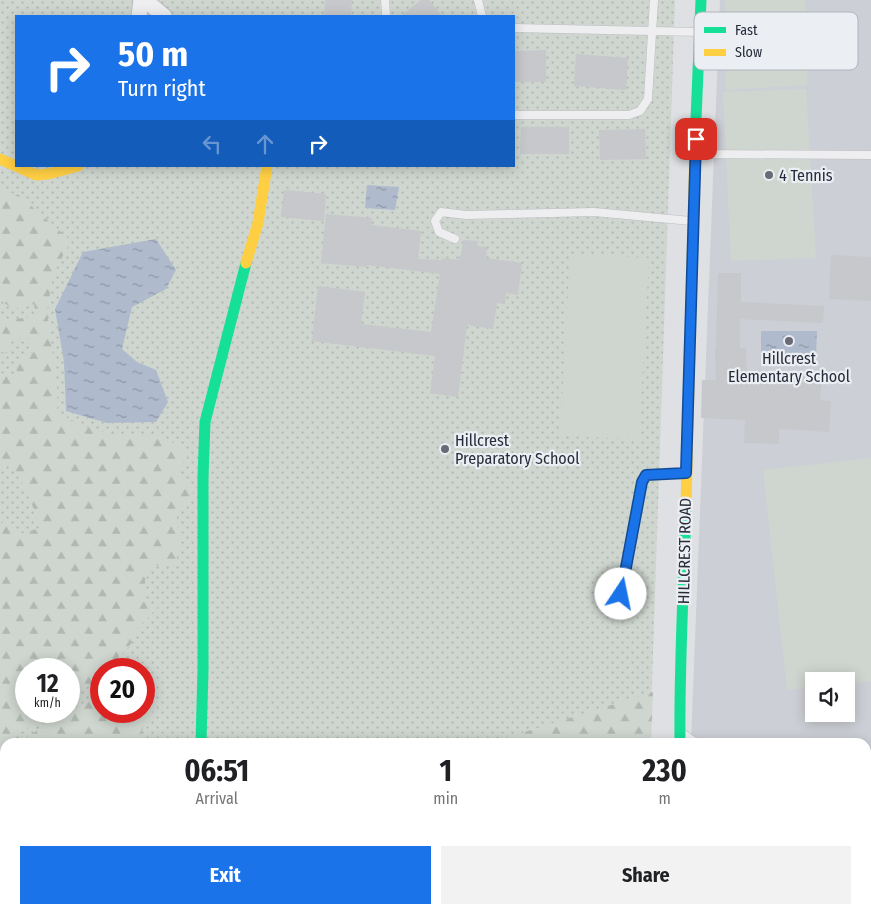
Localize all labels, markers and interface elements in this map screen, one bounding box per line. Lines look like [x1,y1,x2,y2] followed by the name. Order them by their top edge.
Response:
[694,12,858,70] legend
[735,22,758,39] text: Fast
[118,33,188,75] text: 50 m
[35,35,100,100] icon: right
[735,44,762,61] text: Slow
[118,75,206,102] text: Turn right
[675,118,717,160] pin
[682,125,710,153] icon: arrive
[198,130,226,158] icon: left
[251,130,279,158] icon: ahead
[304,130,332,158] icon: right
[779,166,833,185] place label: 4 Tennis
[763,169,775,181] marker: 4 Tennis
[783,335,795,347] marker: Hillcrest Elementary School
[728,349,850,386] place label: Hillcrest Elementary School
[455,431,579,468] place label: Hillcrest Preparatory School
[439,443,451,455] marker: Hillcrest Preparatory School
[674,498,695,604] street label: HILLCREST ROAD
[594,567,646,619] position arrow
[90,658,155,723] speed limit sign: 20
[36,669,59,699] text: 12
[805,672,855,722] map controls
[805,672,855,722] button: sound
[34,696,61,710] text: km/h
[184,753,249,789] text: 06:51
[439,753,452,789] text: 1
[642,753,687,789] text: 230
[195,789,238,808] text: Arrival
[433,789,458,808] text: min
[658,789,671,808] text: m
[20,846,431,904] button: Exit
[441,846,851,904] button: Share

